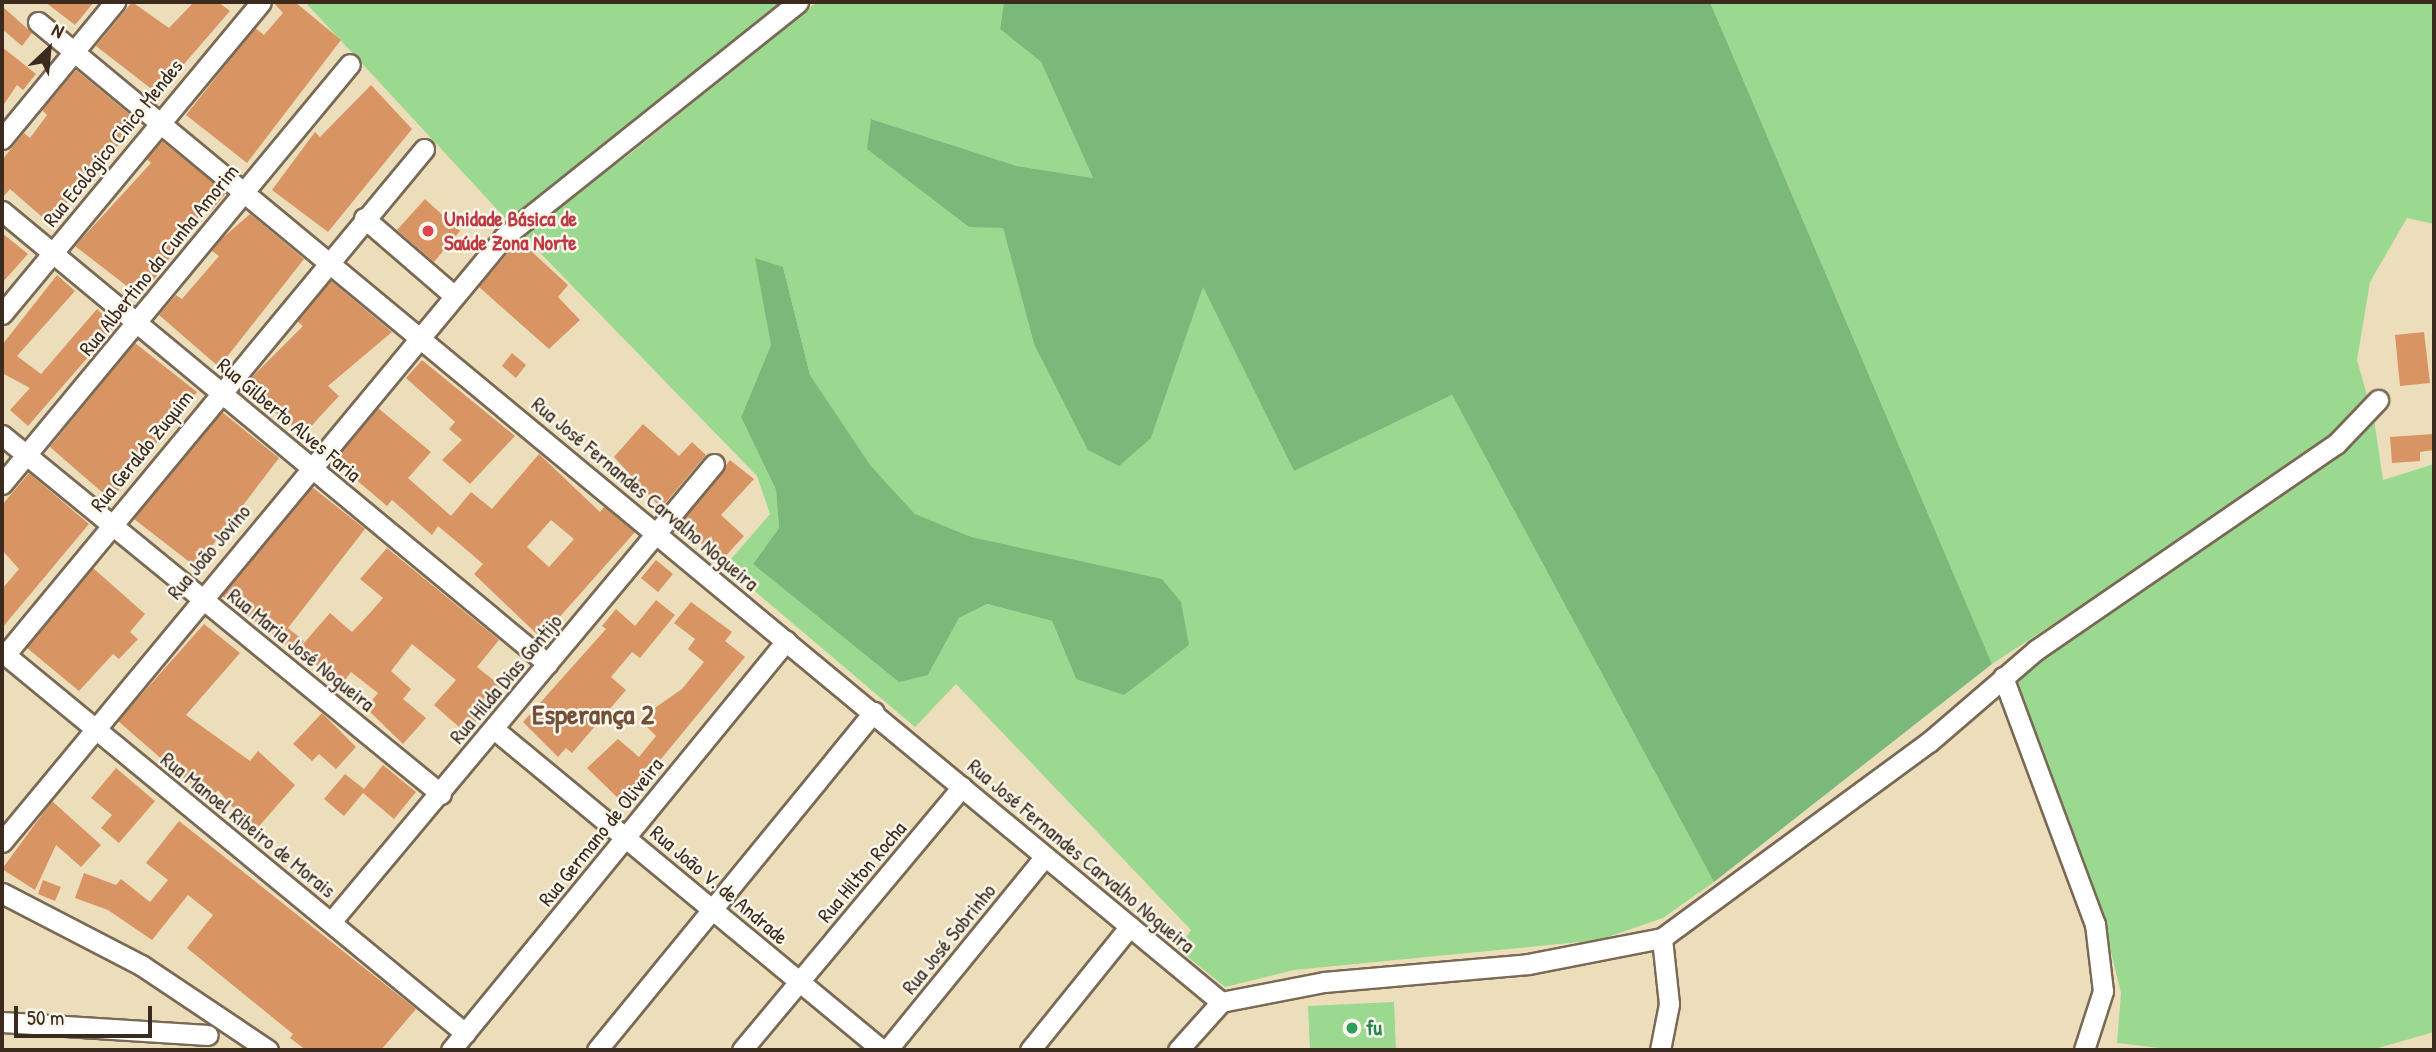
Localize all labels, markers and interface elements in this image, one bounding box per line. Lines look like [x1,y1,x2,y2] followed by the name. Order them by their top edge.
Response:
[14,14,84,84] north arrow
[48,16,68,44] text: N
[38,54,188,232] street label: Rua Ecológico Chico Mendes
[74,159,244,361] street label: Rua Albertino da Cunha Amorim
[444,206,577,256] place label: Unidade Básica de Saúde Zona Norte
[418,221,438,241] marker: Unidade Básica de Saúde Zona Norte
[212,353,366,487] street label: Rua Gilberto Alves Faria
[85,385,199,517] street label: Rua Geraldo Zuquim
[526,392,764,596] street label: Rua José Fernandes Carvalho Nogueira
[162,499,256,605] street label: Rua João Jovino
[222,583,380,717] street label: Rua Maria José Nogueira
[444,609,568,749] street label: Rua Hilda Dias Gontijo
[532,697,654,731] district label: Esperança 2
[156,747,340,903] street label: Rua Manoel Ribeiro de Morais
[533,753,669,911] street label: Rua Germano de Oliveira
[962,754,1200,958] street label: Rua José Fernandes Carvalho Nogueira
[812,816,912,928] street label: Rua Hilton Rocha
[645,820,793,950] street label: Rua João V. de Andrade
[897,879,1001,999] street label: Rua José Sobrinho
[18,992,156,1036] scale bar
[27,1003,64,1032] text: 50 m
[1366,1015,1382,1041] place label: fu
[1344,1020,1360,1036] marker: fu

